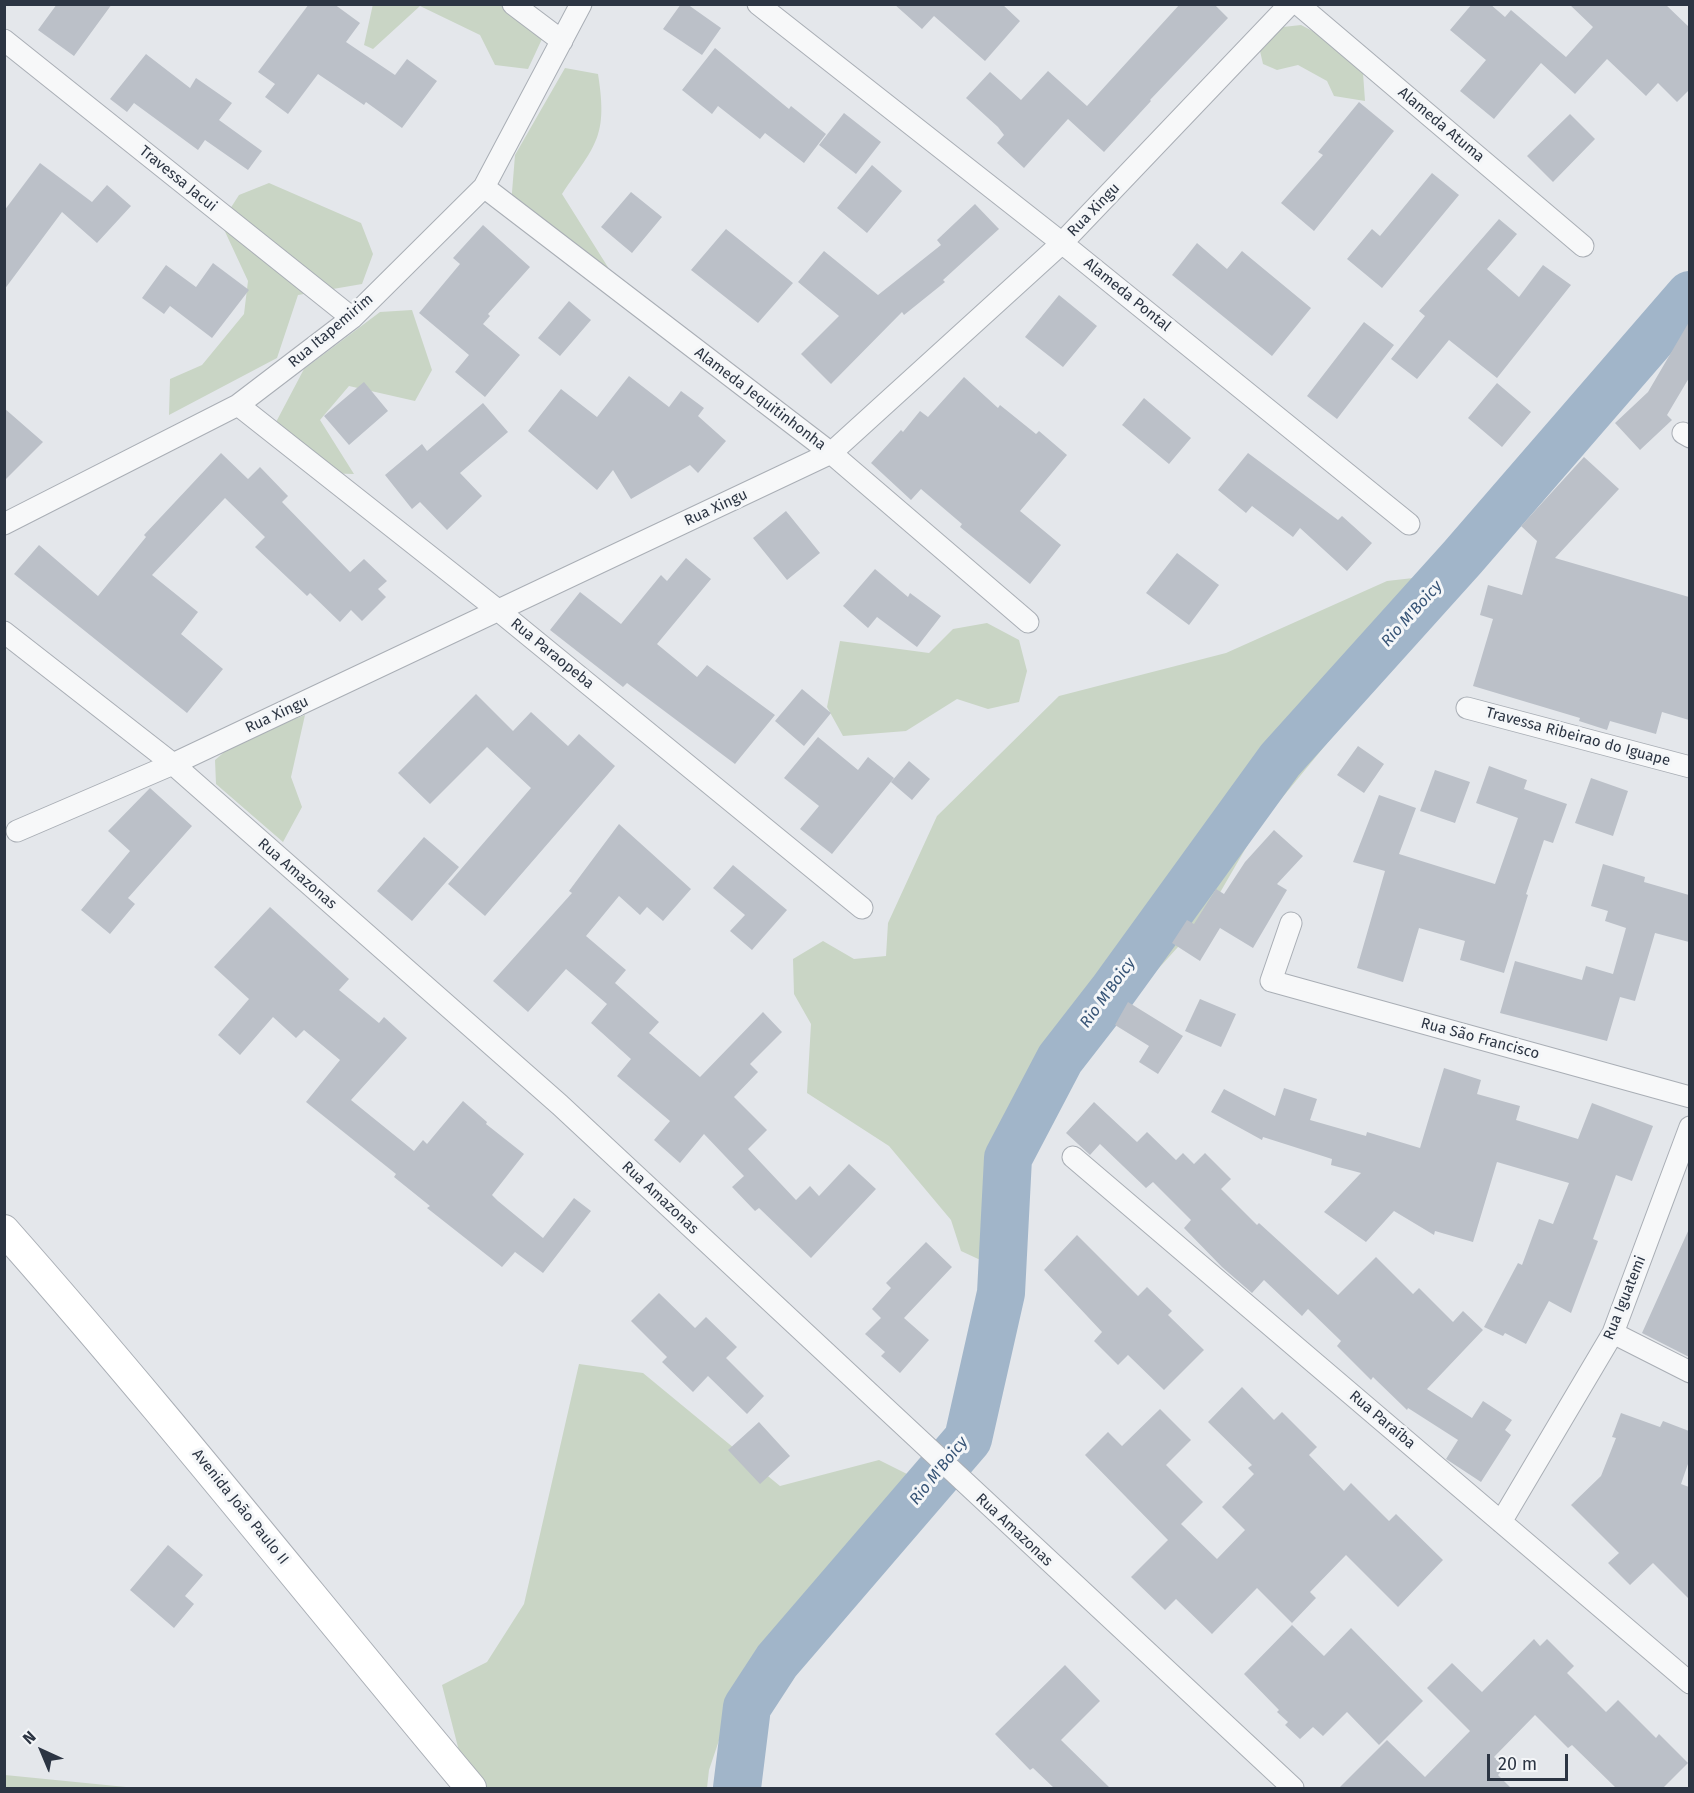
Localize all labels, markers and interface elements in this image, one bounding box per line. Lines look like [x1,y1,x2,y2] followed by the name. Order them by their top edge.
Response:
[1394,84,1488,166] street label: Alameda Atuma
[136,142,220,216] street label: Travessa Jacui
[1064,179,1124,241] street label: Rua Xingu
[1080,254,1174,336] street label: Alameda Pontal
[285,290,377,372] street label: Rua Itapemirim
[691,344,829,454] street label: Alameda Jequitinhonha
[682,486,750,530] street label: Rua Xingu
[1377,577,1447,651] water label: Rio M'Boicy
[507,615,597,693] street label: Rua Paraopeba
[243,693,311,737] street label: Rua Xingu
[1484,704,1672,770] street label: Travessa Ribeirao do Iguape
[254,835,340,913] street label: Rua Amazonas
[1076,954,1140,1032] water label: Rio M'Boicy
[1419,1015,1541,1063] street label: Rua São Francisco
[618,1158,702,1238] street label: Rua Amazonas
[1600,1253,1650,1343] street label: Rua Iguatemi
[1345,1387,1419,1453] street label: Rua Paraíba
[906,1433,972,1509] water label: Rio M'Boicy
[188,1446,292,1568] street label: Avenida João Paulo II
[972,1490,1056,1570] street label: Rua Amazonas
[12,1721,72,1781] north arrow
[19,1727,40,1748] text: N
[1490,1742,1571,1780] scale bar
[1498,1753,1537,1775] text: 20 m

